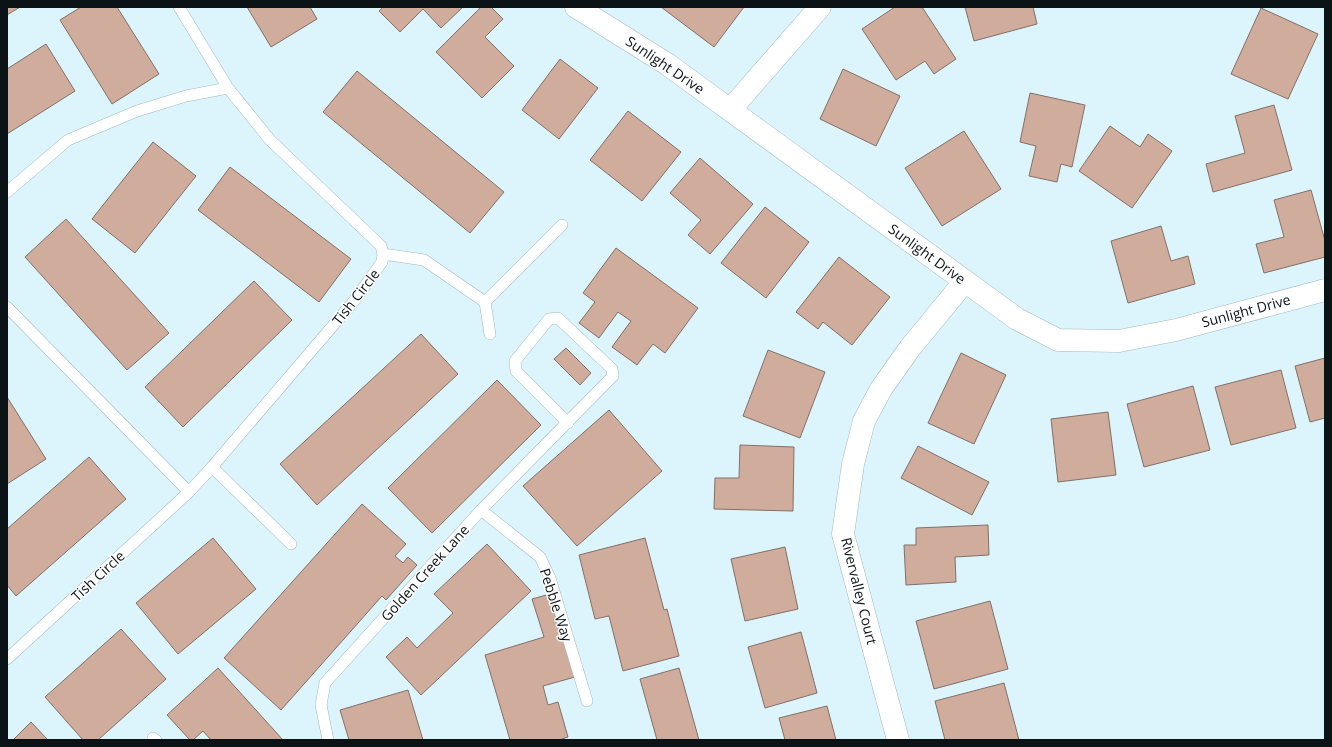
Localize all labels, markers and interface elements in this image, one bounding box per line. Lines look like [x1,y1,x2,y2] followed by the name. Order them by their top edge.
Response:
[622,31,708,98] street label: Sunlight Drive
[885,219,970,288] street label: Sunlight Drive
[328,265,384,329] street label: Tish Circle
[1199,290,1292,331] street label: Sunlight Drive
[376,520,473,625] street label: Golden Creek Lane
[837,535,882,646] street label: Rivervalley Court
[67,546,128,605] street label: Tish Circle
[536,566,578,645] street label: Pebble Way

